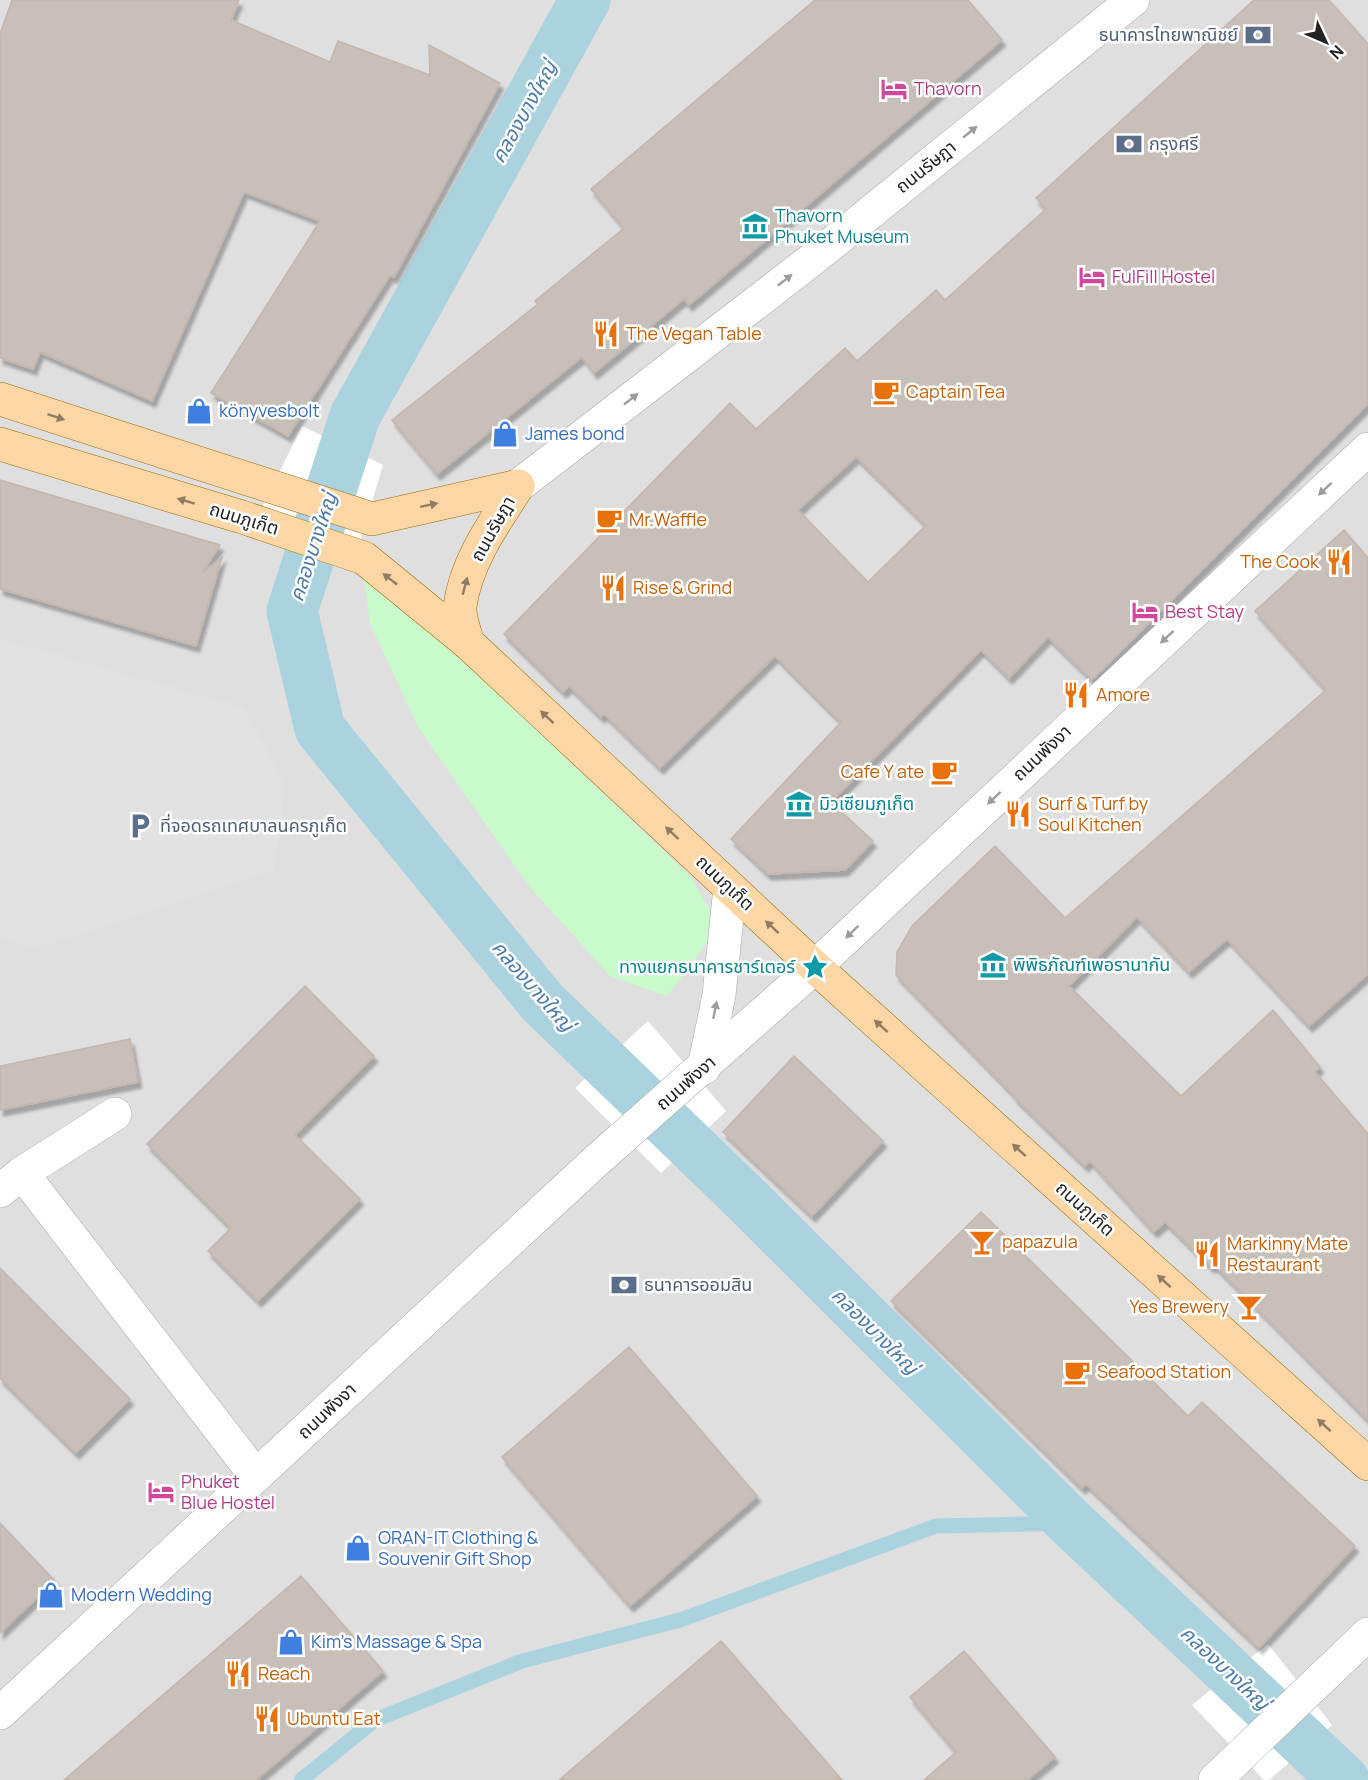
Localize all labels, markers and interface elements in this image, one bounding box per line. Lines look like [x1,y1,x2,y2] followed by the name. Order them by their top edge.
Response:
[1296,12,1356,72] north arrow
[1243,20,1273,50] bank icon: ธนาคารไทยพาณิชย์
[1099,22,1238,46] place label: ธนาคารไทยพาณิชย์
[1325,41,1349,64] text: N
[484,53,564,168] water label: คลองบางใหญ่
[879,74,909,104] hotel icon: Thavorn
[914,76,982,100] place label: Thavorn
[962,125,978,138] one-way arrow
[1114,129,1144,159] bank icon: กรุงศรี
[1149,131,1199,155] place label: กรุงศรี
[890,134,961,198] street label: ถนนรัษฎา
[775,203,909,248] place label: Thavorn Phuket Museum
[740,211,770,241] museum icon: Thavorn Phuket Museum
[1077,262,1107,292] hotel icon: FulFill Hostel
[1112,264,1215,288] place label: FulFill Hostel
[778,275,793,287] one-way arrow
[591,319,621,349] restaurant icon: The Vegan Table
[626,321,762,345] place label: The Vegan Table
[871,377,901,407] cafe icon: Captain Tea
[906,379,1005,403] place label: Captain Tea
[622,393,638,405] one-way arrow
[184,396,214,426] shop icon: könyvesbolt
[219,398,320,422] place label: könyvesbolt
[47,413,65,422] one-way arrow
[490,419,520,449] shop icon: James bond
[525,421,625,445] place label: James bond
[1318,482,1333,496] one-way arrow
[282,486,344,605] water label: คลองบางใหญ่
[464,491,520,566] street label: ถนนรัษฎา
[177,496,195,505] one-way arrow
[206,496,282,541] street label: ถนนภูเก็ต
[420,500,439,509] one-way arrow
[594,505,624,535] cafe icon: Mr.Waffle
[629,507,707,531] place label: Mr.Waffle
[1324,547,1354,577] restaurant icon: The Cook
[1240,549,1320,573] place label: The Cook
[382,572,398,585] one-way arrow
[598,573,628,603] restaurant icon: Rise & Grind
[633,575,732,599] place label: Rise & Grind
[461,577,471,595] one-way arrow
[1130,597,1160,627] hotel icon: Best Stay
[1165,599,1245,623] place label: Best Stay
[1161,629,1175,643] one-way arrow
[1061,680,1091,710] restaurant icon: Amore
[1096,682,1150,706] place label: Amore
[540,710,555,724] one-way arrow
[1007,719,1076,786] street label: ถนนพังงา
[929,757,959,787] cafe icon: Cafe Y ate
[841,759,924,783] place label: Cafe Y ate
[784,789,814,819] museum icon: มิวเซียมภูเก็ต
[819,791,914,816] place label: มิวเซียมภูเก็ต
[987,791,1002,804] one-way arrow
[1038,791,1149,836] place label: Surf & Turf by Soul Kitchen
[1003,799,1033,829] restaurant icon: Surf & Turf by Soul Kitchen
[125,811,155,841] parking icon: ที่จอดรถเทศบาลนครภูเก็ต
[160,813,347,838] place label: ที่จอดรถเทศบาลนครภูเก็ต
[665,827,680,840] one-way arrow
[691,849,760,916] street label: ถนนภูเก็ต
[765,920,780,934] one-way arrow
[845,924,859,938] one-way arrow
[486,934,582,1039] water label: คลองบางใหญ่
[978,950,1008,980] museum icon: พิพิธภัณฑ์เพอรานากัน
[800,952,830,982] place icon: ทางแยกธนาคารชาร์เตอร์
[1013,952,1170,976] place label: พิพิธภัณฑ์เพอรานากัน
[619,954,796,978] place label: ทางแยกธนาคารชาร์เตอร์
[711,1001,720,1020] one-way arrow
[874,1020,889,1033] one-way arrow
[650,1050,720,1115] street label: ถนนพังงา
[1012,1144,1027,1157] one-way arrow
[1050,1175,1120,1242] street label: ถนนภูเก็ต
[967,1227,997,1257] bar icon: papazula
[1002,1229,1078,1253] place label: papazula
[1227,1231,1348,1276] place label: Markinny Mate Restaurant
[1192,1239,1222,1269] restaurant icon: Markinny Mate Restaurant
[609,1270,639,1300] bank icon: ธนาคารออมสิน
[644,1272,752,1296] place label: ธนาคารออมสิน
[1157,1275,1172,1288] one-way arrow
[826,1281,927,1382] water label: คลองบางใหญ่
[1234,1292,1264,1322] bar icon: Yes Brewery
[1130,1294,1230,1318] place label: Yes Brewery
[1062,1357,1092,1387] cafe icon: Seafood Station
[1097,1359,1231,1383] place label: Seafood Station
[292,1377,361,1444] street label: ถนนพังงา
[1317,1418,1332,1432] one-way arrow
[181,1469,275,1514] place label: Phuket Blue Hostel
[146,1477,176,1507] hotel icon: Phuket Blue Hostel
[378,1525,538,1570] place label: ORAN-IT Clothing & Souvenir Gift Shop
[343,1533,373,1563] shop icon: ORAN-IT Clothing & Souvenir Gift Shop
[36,1580,66,1610] shop icon: Modern Wedding
[71,1582,212,1606] place label: Modern Wedding
[1175,1619,1278,1718] water label: คลองบางใหญ่
[276,1627,306,1657] shop icon: Kim's Massage & Spa
[311,1629,482,1653] place label: Kim's Massage & Spa
[223,1659,253,1689] restaurant icon: Reach
[258,1661,310,1685] place label: Reach
[252,1704,282,1734] restaurant icon: Ubuntu Eat
[287,1706,381,1730] place label: Ubuntu Eat

